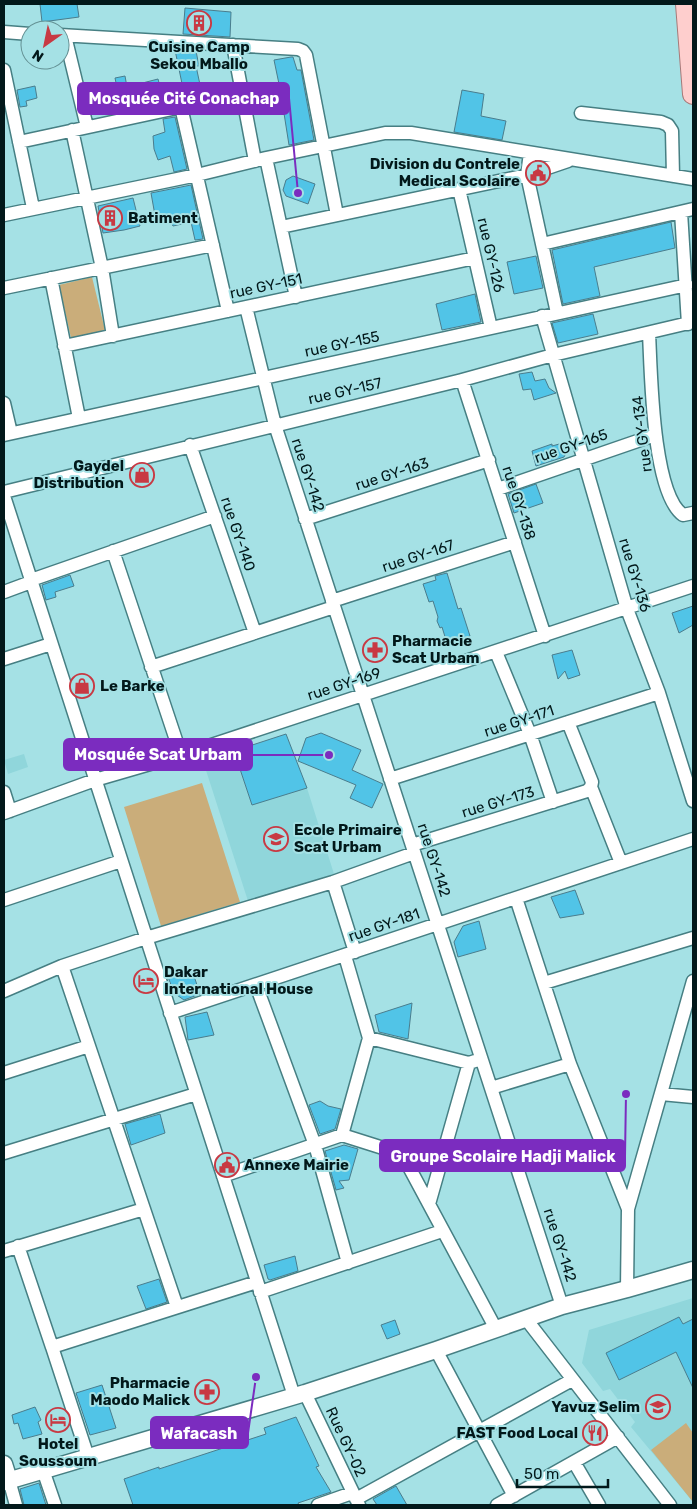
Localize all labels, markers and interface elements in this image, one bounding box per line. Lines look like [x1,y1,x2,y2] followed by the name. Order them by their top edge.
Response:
[186,10,212,36] building icon: Cuisine Camp Sekou Mballo
[20,20,70,70] north arrow
[148,38,250,73] place label: Cuisine Camp Sekou Mballo
[29,46,47,65] text: N
[78,83,289,114] callout: Mosquée Cité Conachap
[89,89,279,108] text: Mosquée Cité Conachap
[370,155,520,190] place label: Division du Contrele Medical Scolaire
[525,160,551,186] public building icon: Division du Contrele Medical Scolaire
[97,205,123,231] building icon: Batiment
[128,209,198,227] place label: Batiment
[474,216,508,294] street label: rue GY-126
[228,270,304,302] street label: rue GY-151
[303,327,381,361] street label: rue GY-155
[306,374,384,408] street label: rue GY-157
[628,395,656,473] street label: rue GY-134
[532,425,610,467] street label: rue GY-165
[288,436,328,514] street label: rue GY-142
[353,454,431,494] street label: rue GY-163
[33,457,124,492] place label: Gaydel Distribution
[129,462,155,488] shop icon: Gaydel Distribution
[499,464,539,542] street label: rue GY-138
[217,495,259,573] street label: rue GY-140
[380,536,457,576] street label: rue GY-167
[615,536,655,614] street label: rue GY-136
[392,632,480,667] place label: Pharmacie Scat Urbam
[362,637,388,663] pharmacy icon: Pharmacie Scat Urbam
[305,664,383,704] street label: rue GY-169
[69,673,95,699] shop icon: Le Barke
[100,677,165,695] place label: Le Barke
[482,701,556,741] street label: rue GY-171
[64,739,252,770] callout: Mosquée Scat Urbam
[74,745,242,764] text: Mosquée Scat Urbam
[459,782,537,822] street label: rue GY-173
[294,821,402,856] place label: Ecole Primaire Scat Urbam
[414,821,454,899] street label: rue GY-142
[263,826,289,852] school or university icon: Ecole Primaire Scat Urbam
[346,904,422,946] street label: rue GY-181
[164,963,313,998] place label: Dakar International House
[133,968,159,994] hotel icon: Dakar International House
[380,1140,625,1171] callout: Groupe Scolaire Hadji Malick
[390,1147,616,1166] text: Groupe Scolaire Hadji Malick
[214,1152,240,1178] public building icon: Annexe Mairie
[244,1156,349,1174] place label: Annexe Mairie
[540,1206,580,1284] street label: rue GY-142
[90,1374,190,1409] place label: Pharmacie Maodo Malick
[194,1379,220,1405] pharmacy icon: Pharmacie Maodo Malick
[645,1394,671,1420] school or university icon: Yavuz Selim
[551,1398,640,1416] place label: Yavuz Selim
[322,1404,370,1480] street label: Rue GY-02
[45,1407,71,1433] hotel icon: Hotel Soussoum
[151,1417,248,1448] callout: Wafacash
[582,1420,608,1446] restaurant icon: FAST Food Local
[161,1424,237,1443] text: Wafacash
[456,1424,578,1442] place label: FAST Food Local
[19,1435,97,1470] place label: Hotel Soussoum
[517,1456,608,1488] scale bar
[524,1465,559,1483] text: 50 m

